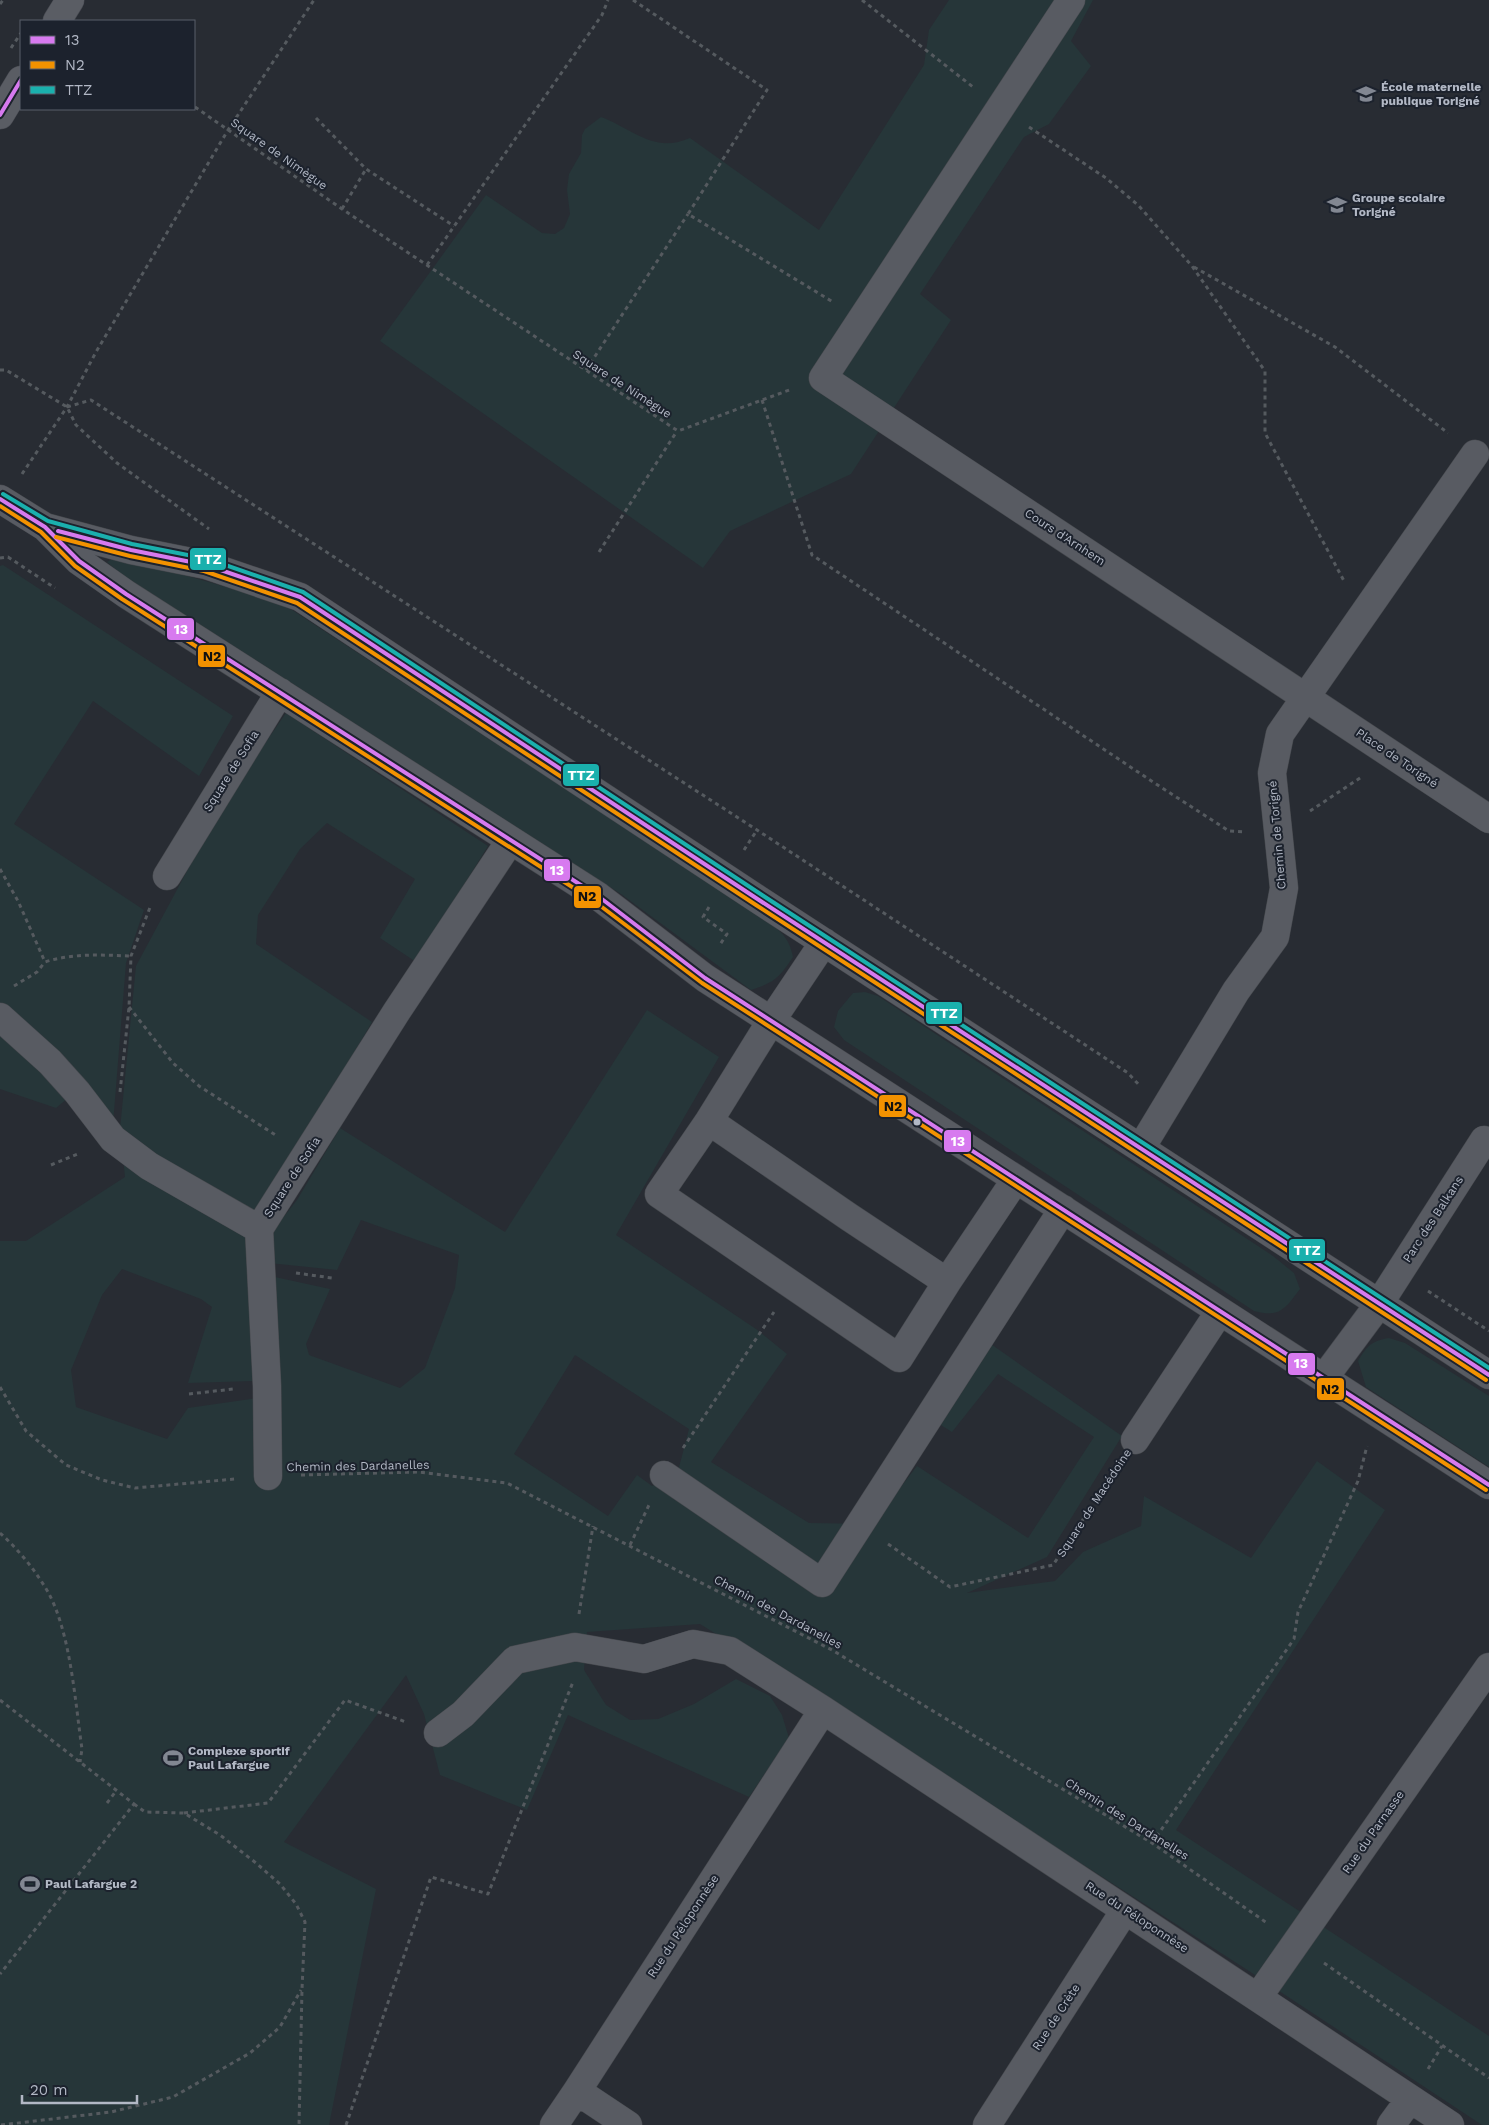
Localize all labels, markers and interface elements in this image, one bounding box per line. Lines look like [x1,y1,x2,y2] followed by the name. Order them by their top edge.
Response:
[20,20,195,110] legend
[65,31,80,49] text: 13
[65,56,85,74] text: N2
[1381,80,1481,108] place label: École maternelle publique Torigné
[65,81,93,99] text: TTZ
[1355,83,1377,105] school or university icon: École maternelle publique Torigné
[228,115,330,193] street label: Square de Nimègue
[1352,191,1445,219] place label: Groupe scolaire Torigné
[1326,194,1348,216] school or university icon: Groupe scolaire Torigné
[570,347,674,421] street label: Square de Nimègue
[1022,506,1108,568] street label: Cours d'Arnhem
[189,547,227,571] line badge: TTZ
[194,551,222,567] text: TTZ
[166,617,195,641] line badge: 13
[174,621,188,637] text: 13
[197,644,226,668] line badge: N2
[203,648,221,664] text: N2
[1353,725,1441,791] street label: Place de Torigné
[200,728,262,814] street label: Square de Sofia
[562,763,600,787] line badge: TTZ
[567,767,595,783] text: TTZ
[1265,780,1289,890] street label: Chemin de Torigné
[543,858,571,882] line badge: 13
[550,862,564,878] text: 13
[573,885,602,909] line badge: N2
[578,888,596,904] text: N2
[925,1001,963,1025] line badge: TTZ
[930,1005,958,1021] text: TTZ
[878,1094,907,1118] line badge: N2
[884,1098,902,1114] text: N2
[912,1117,922,1127] unlabelled marker
[943,1129,972,1153] line badge: 13
[951,1133,965,1149] text: 13
[261,1134,323,1220] street label: Square de Sofia
[1400,1173,1466,1265] street label: Parc des Balkans
[1288,1238,1326,1262] line badge: TTZ
[1293,1242,1321,1258] text: TTZ
[1287,1352,1316,1376] line badge: 13
[1294,1355,1308,1371] text: 13
[1316,1377,1345,1401] line badge: N2
[1321,1381,1339,1397] text: N2
[1054,1446,1134,1560] street label: Square de Macédoine
[286,1458,430,1474] street label: Chemin des Dardanelles
[712,1572,844,1652] street label: Chemin des Dardanelles
[188,1744,290,1772] place label: Complexe sportif Paul Lafargue
[162,1747,184,1769] sports icon: Complexe sportif Paul Lafargue
[1063,1775,1191,1863] street label: Chemin des Dardanelles
[1339,1788,1407,1876] street label: Rue du Parnasse
[644,1872,722,1980] street label: Rue du Péloponnèse
[19,1873,41,1895] sports icon: Paul Lafargue 2
[45,1877,137,1891] place label: Paul Lafargue 2
[1083,1878,1191,1956] street label: Rue du Péloponnèse
[1029,1981,1083,2053] street label: Rue de Crète
[22,2072,138,2104] scale bar
[30,2081,68,2099] text: 20 m

